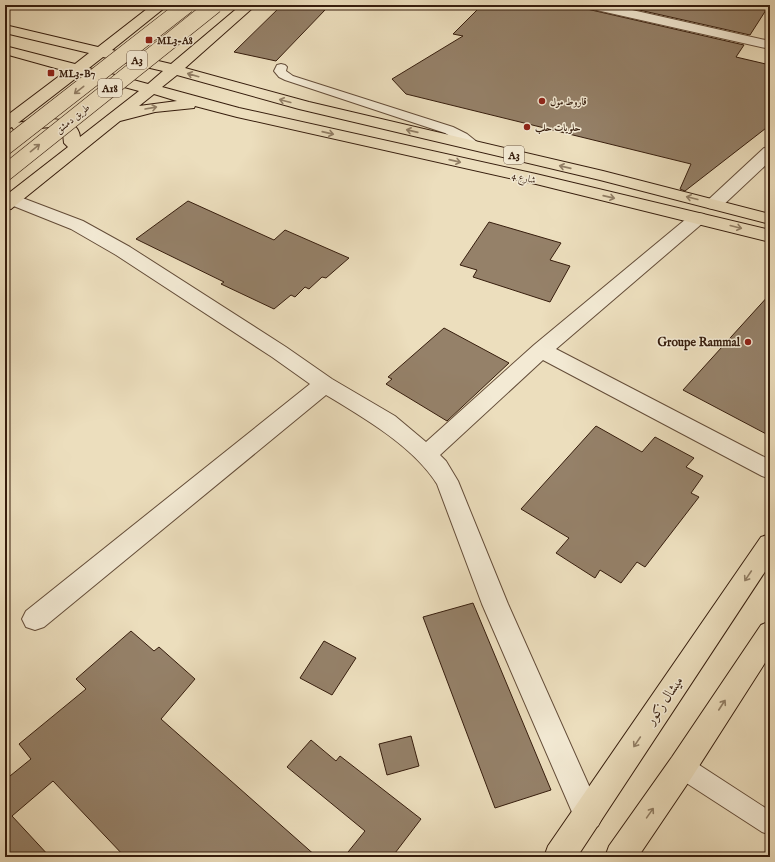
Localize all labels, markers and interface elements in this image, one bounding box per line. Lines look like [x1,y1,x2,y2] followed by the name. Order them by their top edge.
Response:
[144,35,154,45] marker: ML3-A8
[157,35,193,48] place label: ML3-A8
[127,51,147,69] road number: A3
[46,68,56,78] marker: ML3-B7
[59,68,96,81] place label: ML3-B7
[187,71,200,78] one-way arrow
[98,79,122,97] road number: A18
[74,85,85,94] one-way arrow
[279,96,292,104] one-way arrow
[537,96,547,106] marker: قاروط مول
[550,96,587,109] place label: قاروط مول
[53,101,93,137] street label: طريق دمشق
[144,104,157,112] one-way arrow
[522,122,532,132] marker: حلويات حلب
[535,122,581,135] place label: حلويات حلب
[405,126,418,134] one-way arrow
[322,130,335,138] one-way arrow
[30,144,41,153] one-way arrow
[504,146,524,164] road number: A3
[448,158,461,166] one-way arrow
[559,163,572,170] one-way arrow
[510,169,537,190] street label: شارع 4
[602,193,615,201] one-way arrow
[685,194,698,201] one-way arrow
[729,224,742,232] one-way arrow
[658,335,741,351] place label: Groupe Rammal
[743,337,753,347] marker: Groupe Rammal
[744,570,752,581] one-way arrow
[641,673,688,730] street label: ميشال زكور
[718,700,726,711] one-way arrow
[632,736,640,748] one-way arrow
[646,808,654,819] one-way arrow

